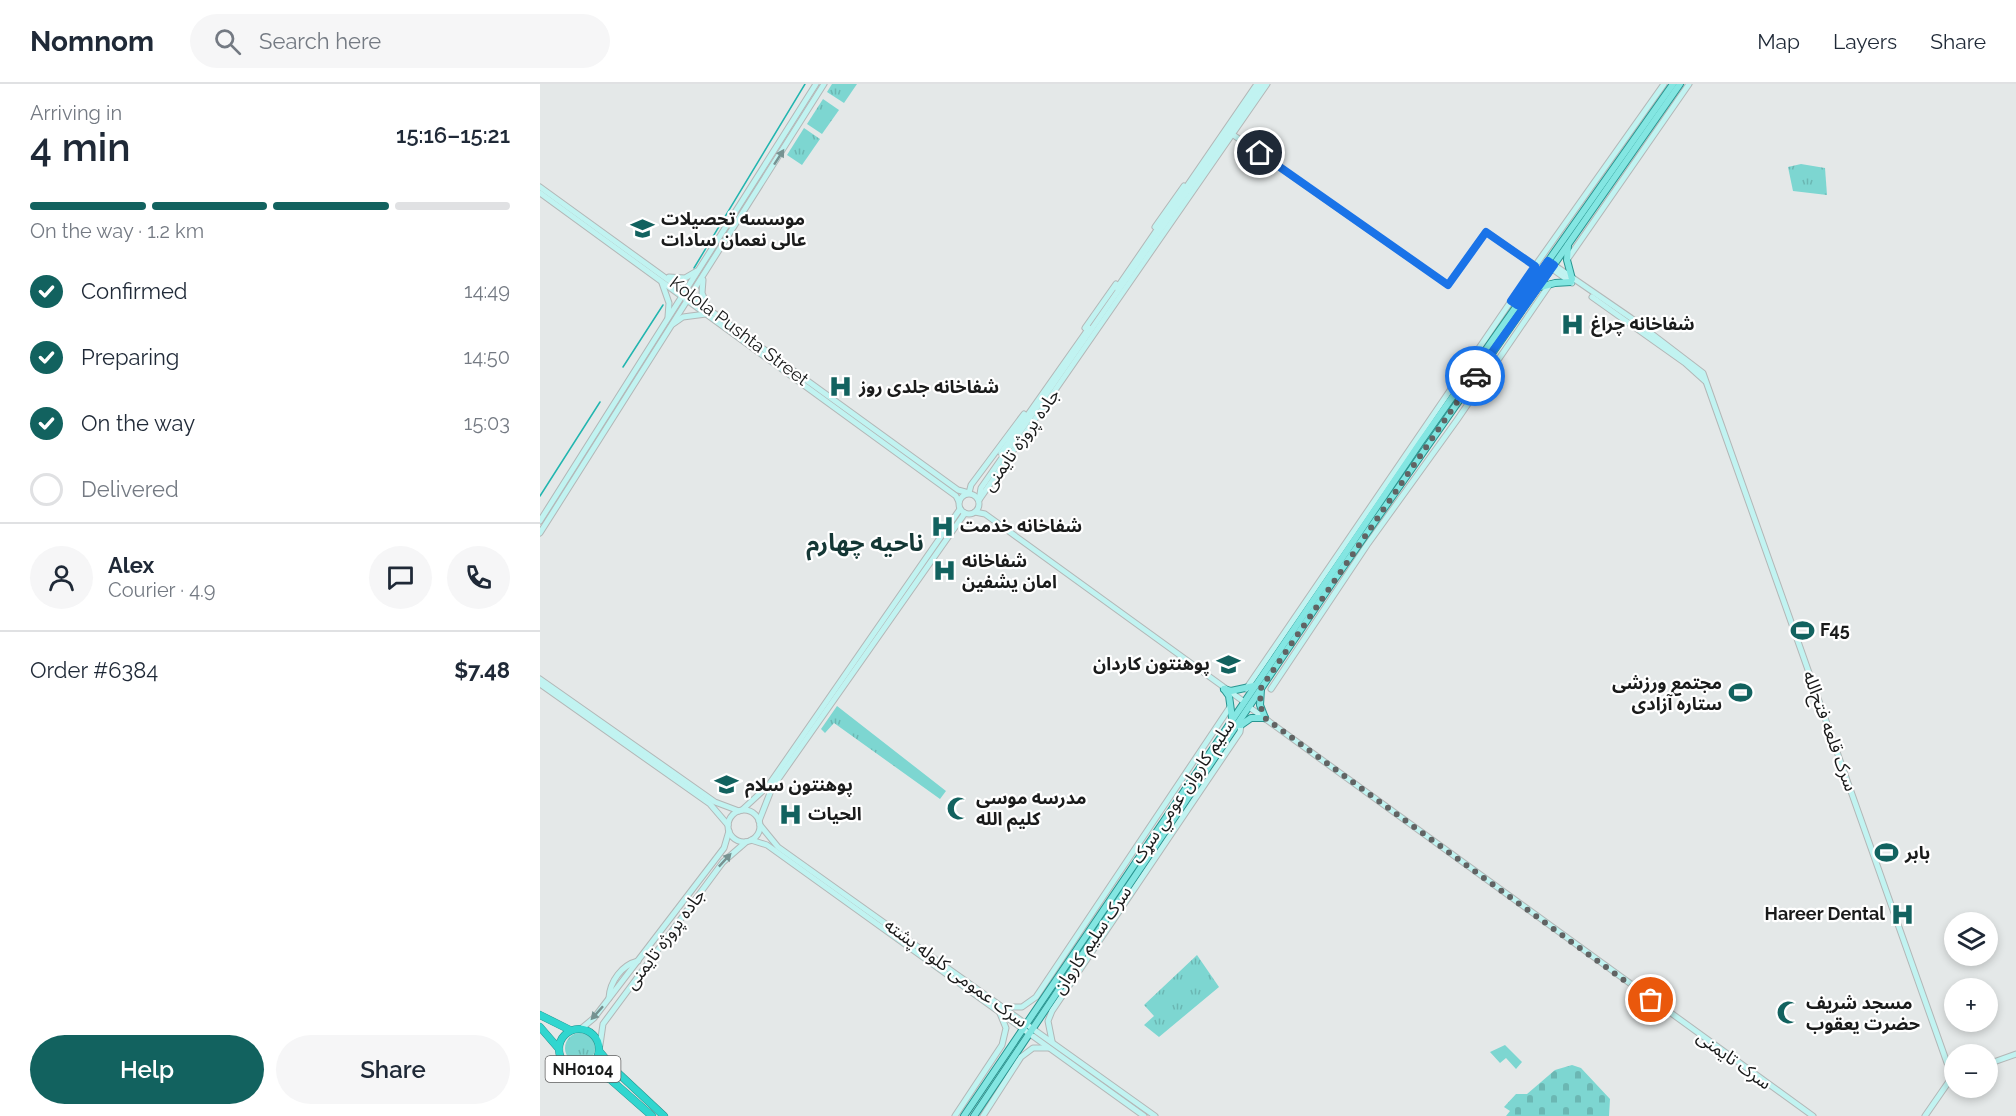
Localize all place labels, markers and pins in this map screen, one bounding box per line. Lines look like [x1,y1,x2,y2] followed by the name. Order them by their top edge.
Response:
[1234,127,1285,178] pin
[661,208,807,250] place label: موسسه تحصیلات عالی نعمان سادات
[630,216,656,242] school or university icon: موسسه تحصیلات عالی نعمان سادات
[1560,311,1586,337] hospital icon: شفاخانه چراغ
[1591,313,1695,337] place label: شفاخانه چراغ
[828,374,854,400] hospital icon: شفاخانه جلدی روز
[858,376,999,398] place label: شفاخانه جلدی روز
[929,513,955,539] hospital icon: شفاخانه خدمت
[960,515,1082,536] place label: شفاخانه خدمت
[962,550,1057,592] place label: شفاخانه امان یشفین
[931,558,957,584] hospital icon: شفاخانه امان یشفین
[1789,617,1815,643] sports icon: F45
[1820,619,1850,640] place label: F45
[1215,651,1241,677] school or university icon: پوهنتون کاردان
[1093,653,1210,676] place label: پوهنتون کاردان
[1612,672,1722,715] place label: مجتمع ورزشی ستاره آزادی
[1727,680,1753,706] sports icon: مجتمع ورزشی ستاره آزادی
[714,772,740,798] school or university icon: پوهنتون سلام
[745,774,853,798] place label: پوهنتون سلام
[976,787,1086,832] place label: مدرسه موسی کلیم الله
[945,795,971,821] mosque icon: مدرسه موسی کلیم الله
[777,801,803,827] hospital icon: الحیات
[808,803,862,824] place label: الحیات
[1874,840,1900,866] sports icon: بابر
[1904,842,1930,864] place label: بابر
[1890,901,1916,927] hospital icon: Hareer Dental
[1765,903,1885,924] place label: Hareer Dental
[1625,974,1676,1025] pin
[1806,992,1920,1035] place label: مسجد شریف حضرت یعقوب
[1775,1000,1801,1026] mosque icon: مسجد شریف حضرت یعقوب

